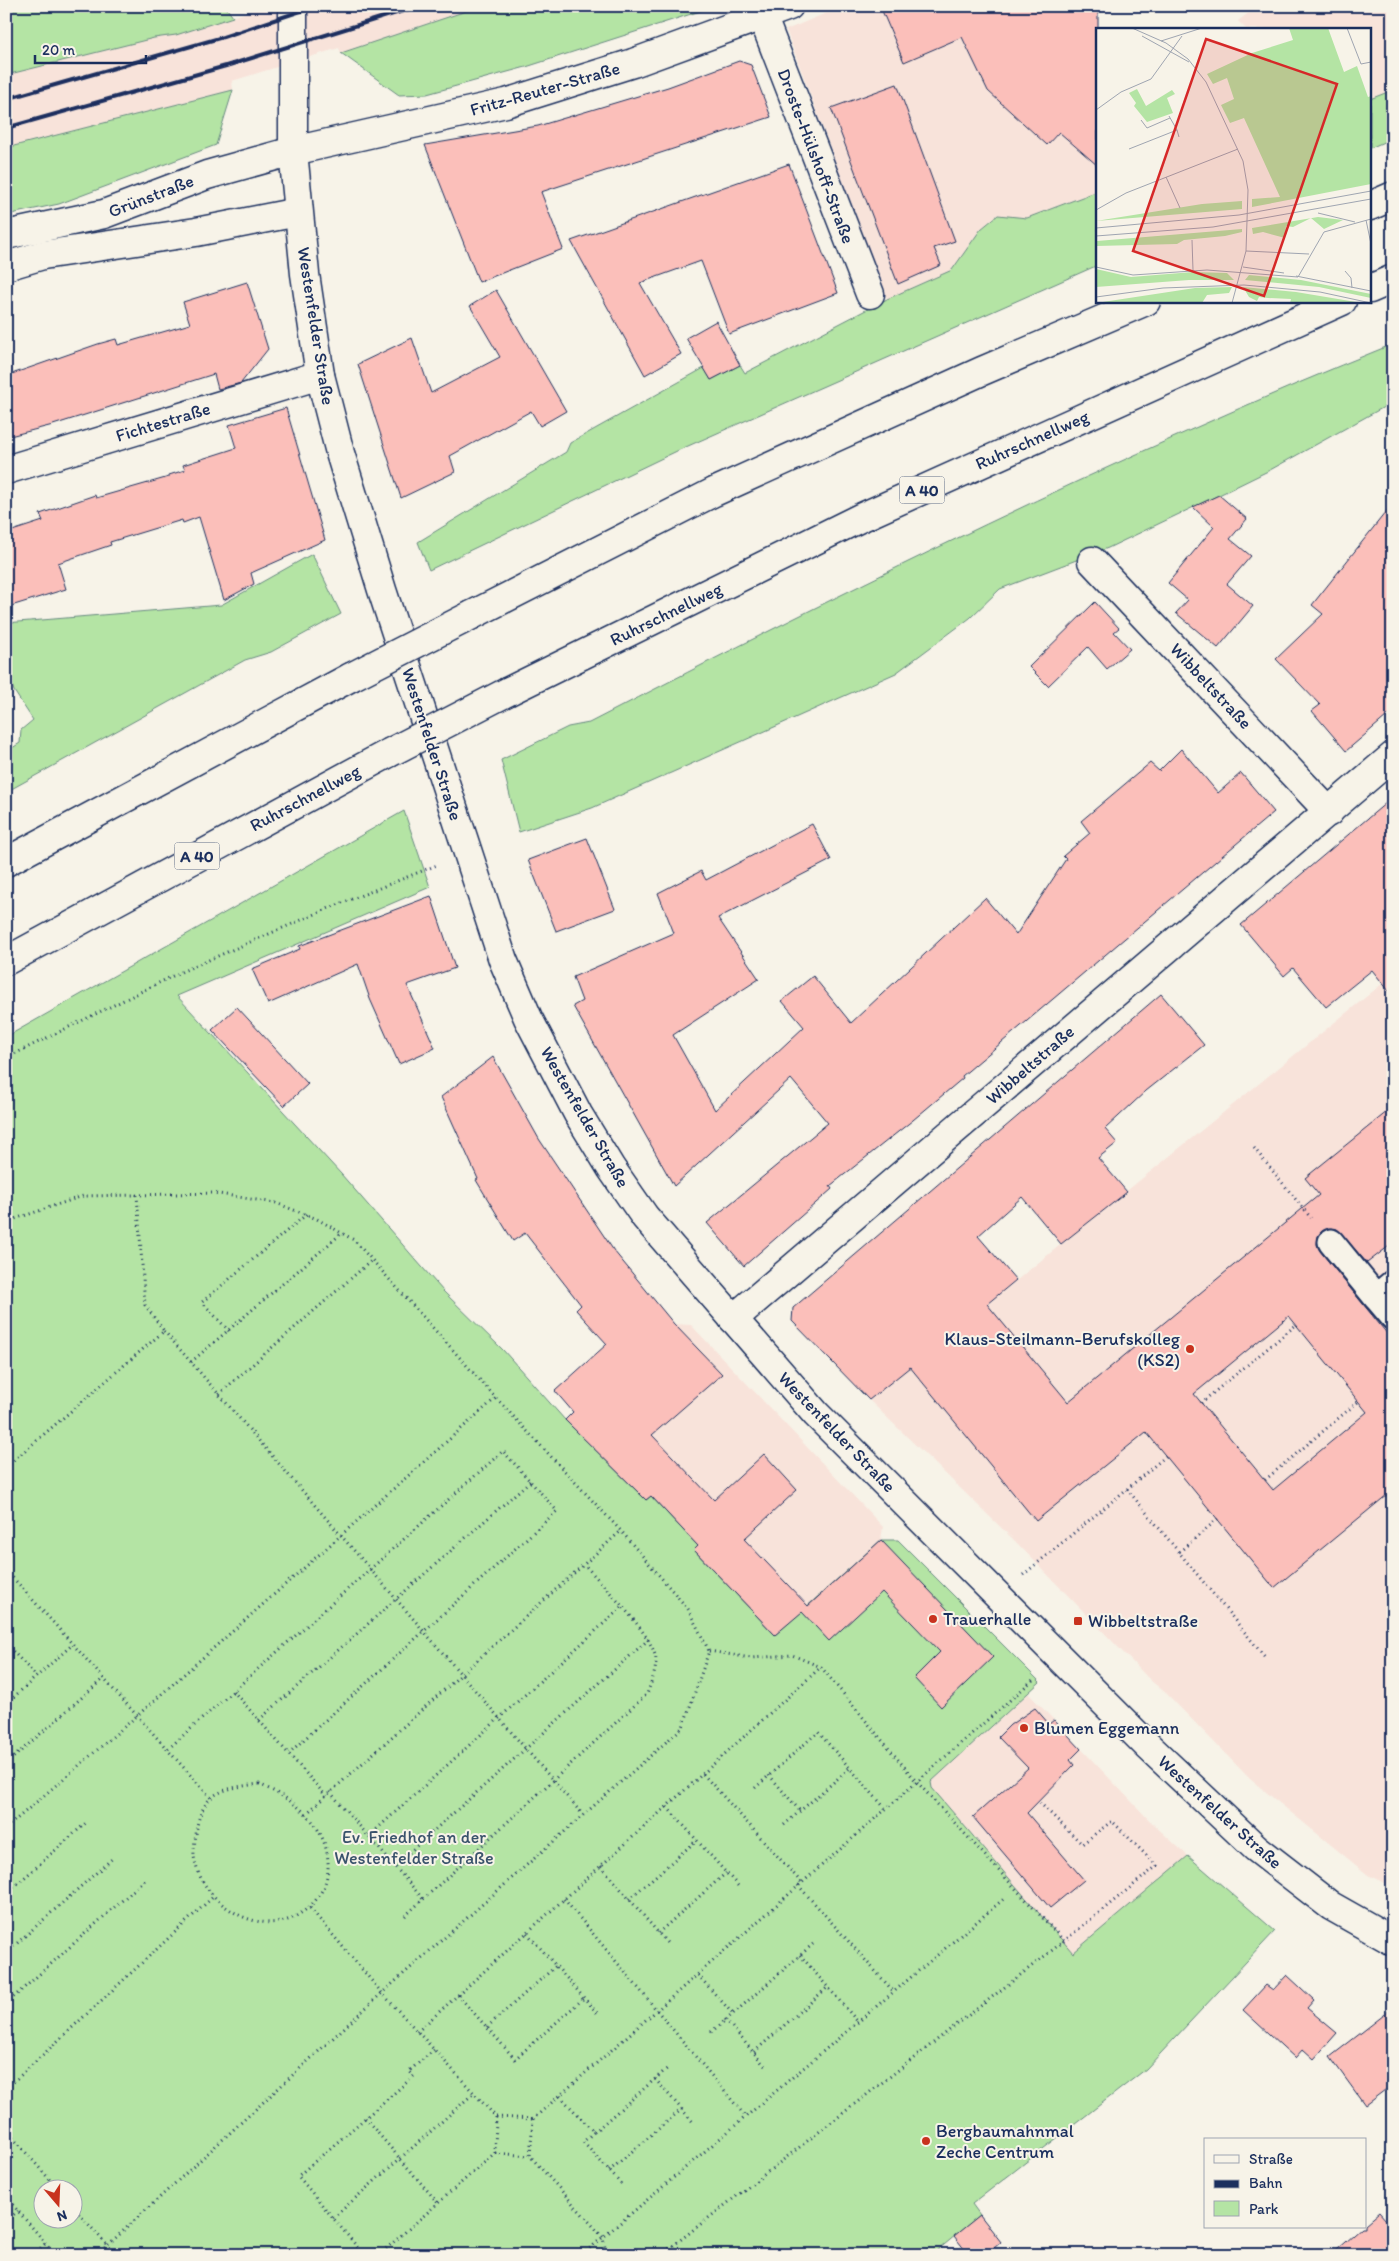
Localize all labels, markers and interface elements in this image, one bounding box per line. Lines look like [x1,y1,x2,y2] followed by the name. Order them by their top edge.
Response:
[1096,28,1372,302] inset map
[35,32,146,64] scale bar
[42,41,76,59] text: 20 m
[468,57,622,121] street label: Fritz-Reuter-Straße
[772,65,860,247] street label: Droste-Hülshoff-Straße
[105,170,197,222] street label: Grünstraße
[293,245,339,407] street label: Westenfelder Straße
[113,397,213,447] street label: Fichtestraße
[972,405,1093,475] street label: Ruhrschnellweg
[900,476,944,504] road number: A 40
[606,577,726,651] street label: Ruhrschnellweg
[1165,638,1257,734] street label: Wibbeltstraße
[397,665,467,823] street label: Westenfelder Straße
[246,759,365,836] street label: Ruhrschnellweg
[174,842,220,869] road number: A 40
[981,1021,1079,1109] street label: Wibbeltstraße
[536,1042,634,1192] street label: Westenfelder Straße
[945,1328,1181,1371] place label: Klaus-Steilmann-Berufskolleg (KS2)
[1184,1343,1196,1355] marker: Klaus-Steilmann-Berufskolleg (KS2)
[774,1367,900,1497] street label: Westenfelder Straße
[943,1608,1031,1630] place label: Trauerhalle
[1088,1610,1198,1632] place label: Wibbeltstraße
[927,1613,939,1625] marker: Trauerhalle
[1072,1615,1084,1627] marker: Wibbeltstraße
[1034,1717,1180,1739] place label: Blumen Eggemann
[1018,1722,1030,1734] marker: Blumen Eggemann
[1153,1750,1287,1874] street label: Westenfelder Straße
[334,1826,494,1869] park label: Ev. Friedhof an der Westenfelder Straße
[936,2120,1074,2163] place label: Bergbaumahnmal Zeche Centrum
[920,2135,932,2147] marker: Bergbaumahnmal Zeche Centrum
[1204,2138,1366,2228] legend
[1249,2150,1293,2168] text: Straße
[1249,2174,1283,2192] text: Bahn
[32,2178,82,2228] north arrow
[1249,2200,1279,2218] text: Park
[55,2206,69,2225] text: N

